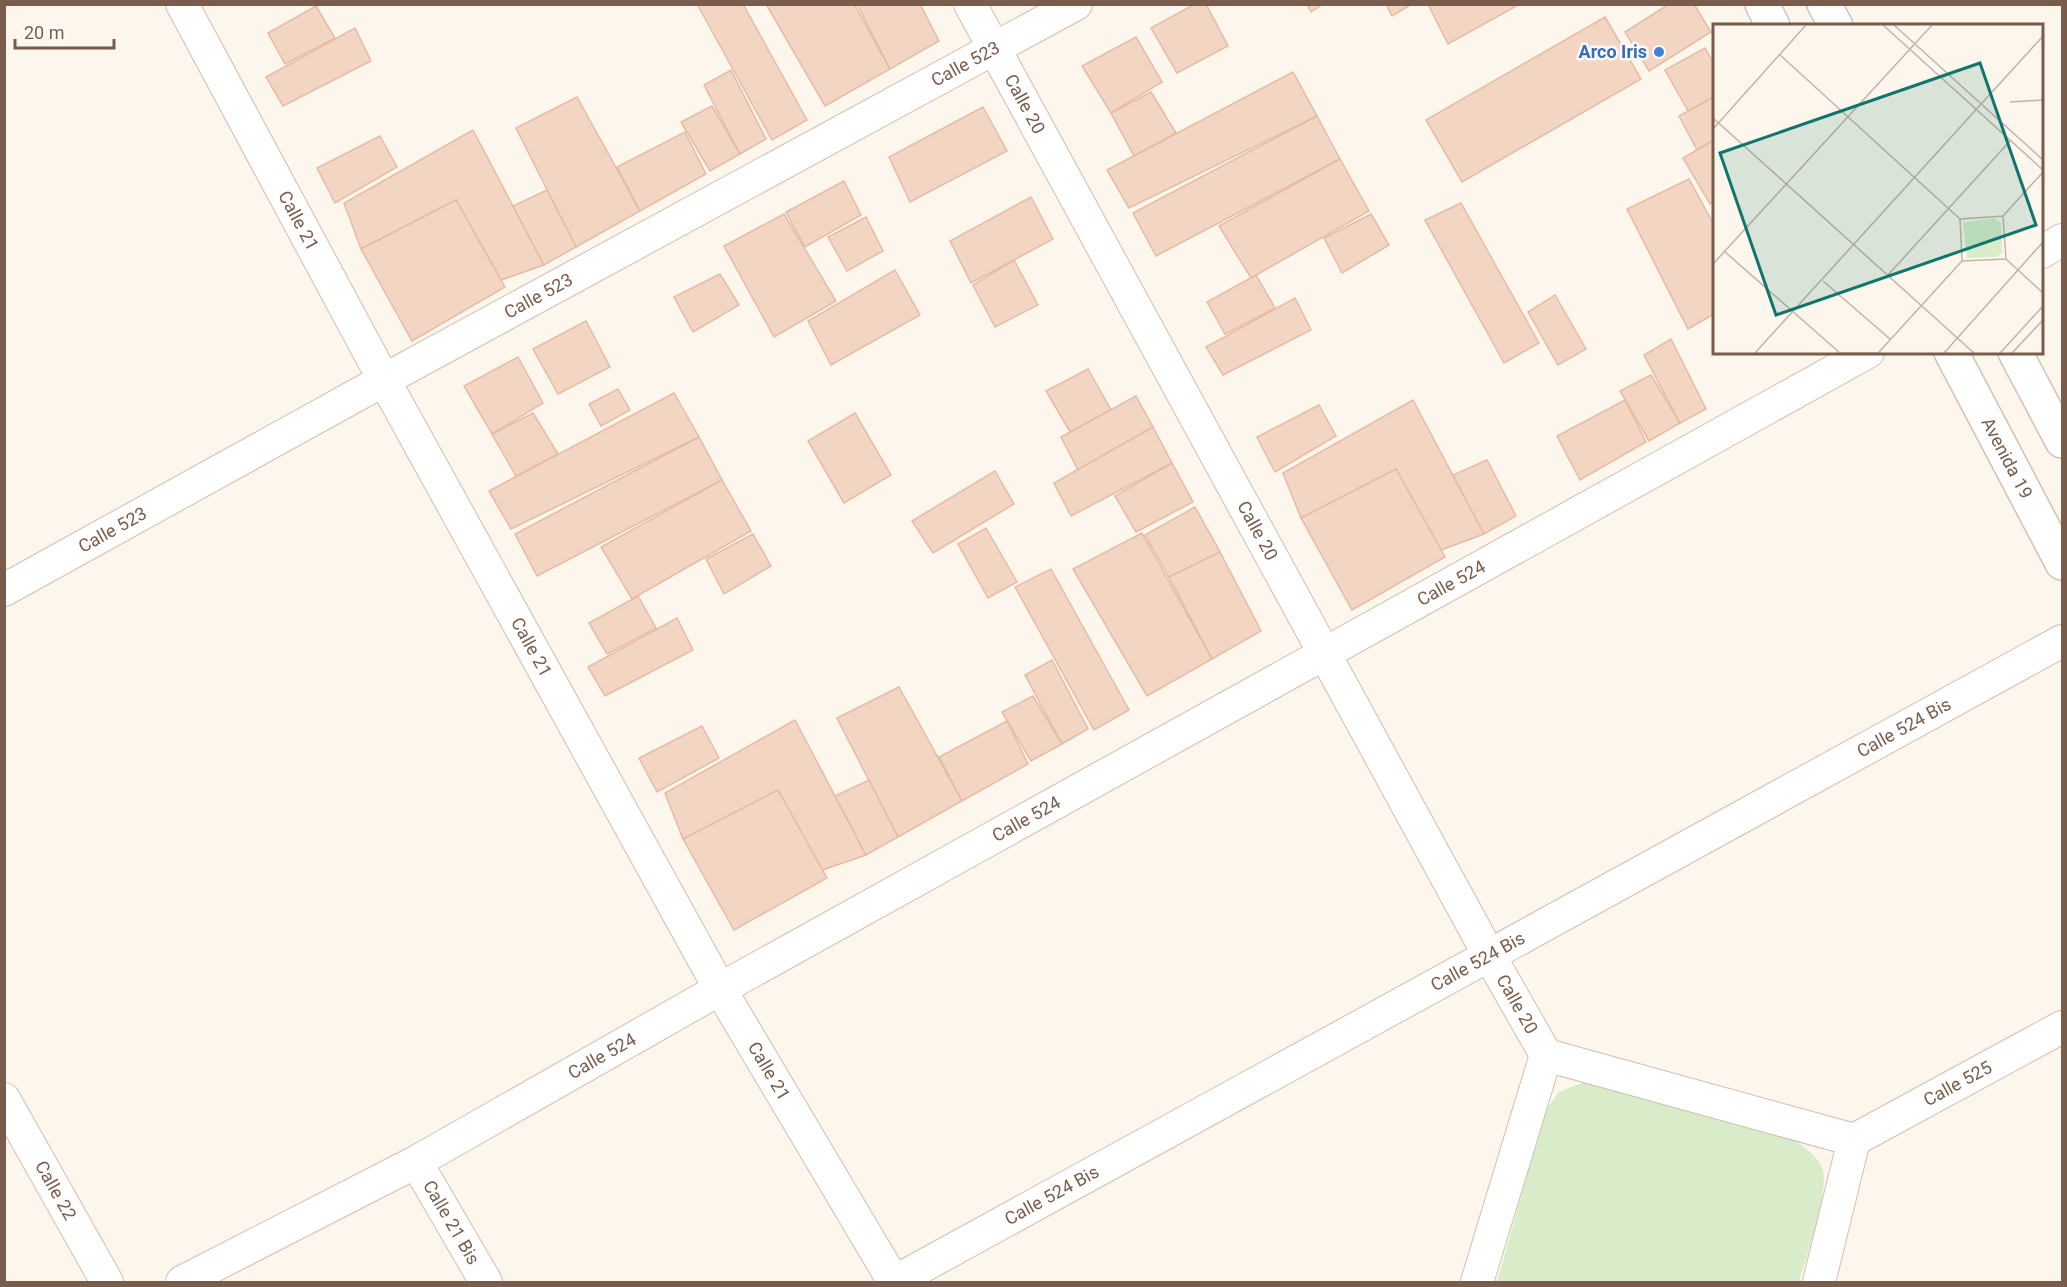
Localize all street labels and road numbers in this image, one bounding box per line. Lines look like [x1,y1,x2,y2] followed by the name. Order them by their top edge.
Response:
[927,37,1003,91] street label: Calle 523
[1000,70,1050,137] street label: Calle 20
[274,187,323,254] street label: Calle 21
[500,269,576,323] street label: Calle 523
[1977,414,2037,502] street label: Avenida 19
[1233,497,1283,564] street label: Calle 20
[75,502,150,557] street label: Calle 523
[1413,556,1489,610] street label: Calle 524
[507,614,557,680] street label: Calle 21
[1853,693,1954,762] street label: Calle 524 Bis
[988,791,1064,846] street label: Calle 524
[1427,927,1528,995] street label: Calle 524 Bis
[1492,971,1543,1037] street label: Calle 20
[564,1028,639,1083] street label: Calle 524
[744,1038,795,1104] street label: Calle 21
[1920,1056,1995,1110] street label: Calle 525
[31,1157,81,1224] street label: Calle 22
[1001,1161,1102,1229] street label: Calle 524 Bis
[419,1176,484,1268] street label: Calle 21 Bis

